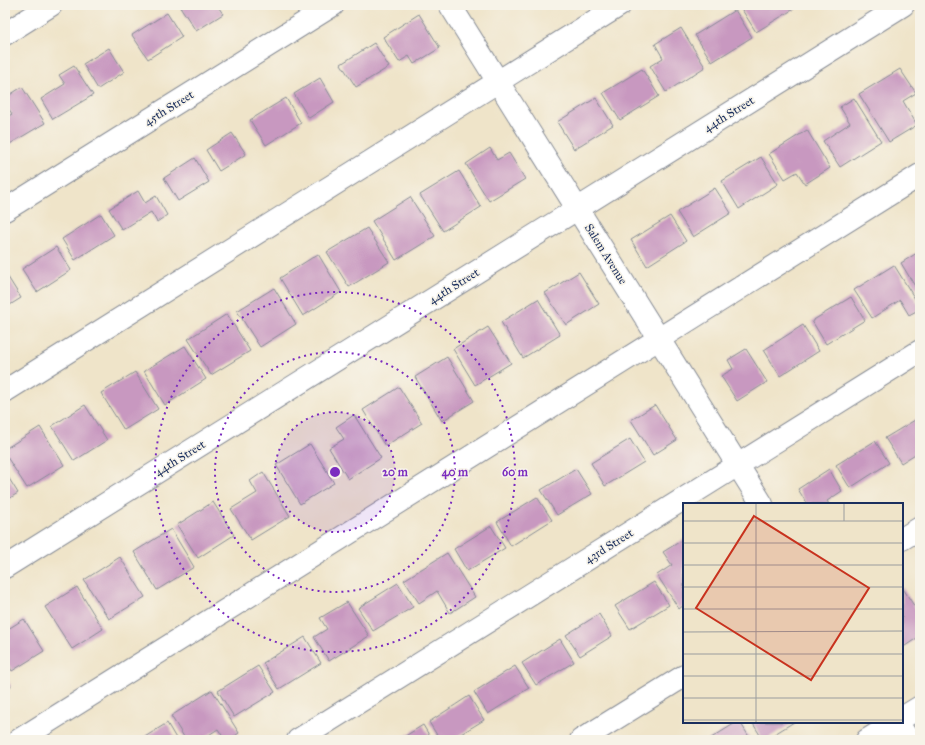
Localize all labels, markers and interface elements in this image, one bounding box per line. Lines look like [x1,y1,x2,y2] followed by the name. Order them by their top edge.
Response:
[142,87,197,129] street label: 45th Street
[701,93,757,135] street label: 44th Street
[582,221,630,287] street label: Salem Avenue
[426,265,482,307] street label: 44th Street
[152,437,208,479] street label: 44th Street
[328,465,342,479] centre of rings
[382,465,409,479] text: 20 m
[442,465,469,480] text: 40 m
[502,465,529,479] text: 60 m
[683,503,903,723] inset map
[582,525,636,566] street label: 43rd Street

